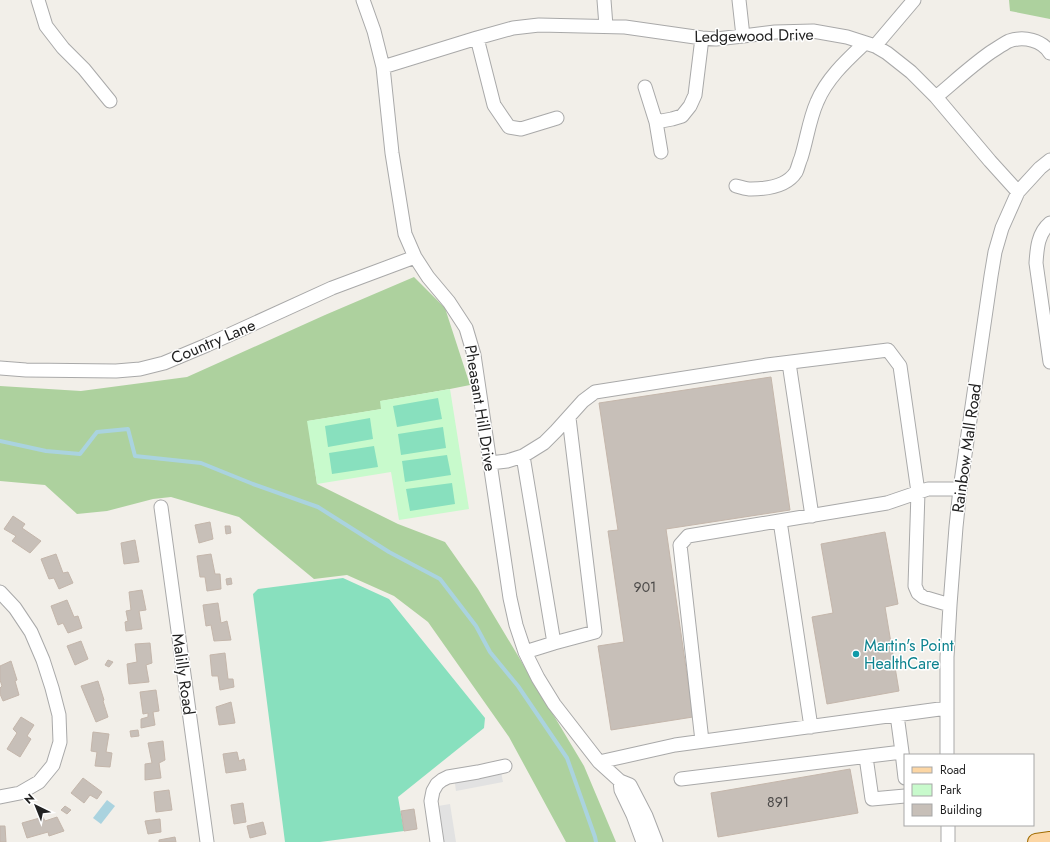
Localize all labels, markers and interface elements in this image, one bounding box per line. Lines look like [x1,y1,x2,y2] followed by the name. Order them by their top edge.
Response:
[694,23,814,48] street label: Ledgewood Drive
[167,313,259,370] street label: Country Lane
[459,343,502,473] street label: Pheasant Hill Drive
[946,382,987,514] street label: Rainbow Mall Road
[634,577,656,597] house number: 901
[166,632,201,716] street label: Malilly Road
[864,634,954,675] place label: Martin's Point HealthCare
[851,649,861,659] marker: Martin's Point HealthCare
[904,754,1034,826] legend
[940,761,966,779] text: Road
[940,781,962,799] text: Park
[16,786,56,826] north arrow
[21,790,38,808] text: N
[767,792,789,812] house number: 891
[940,801,982,819] text: Building

